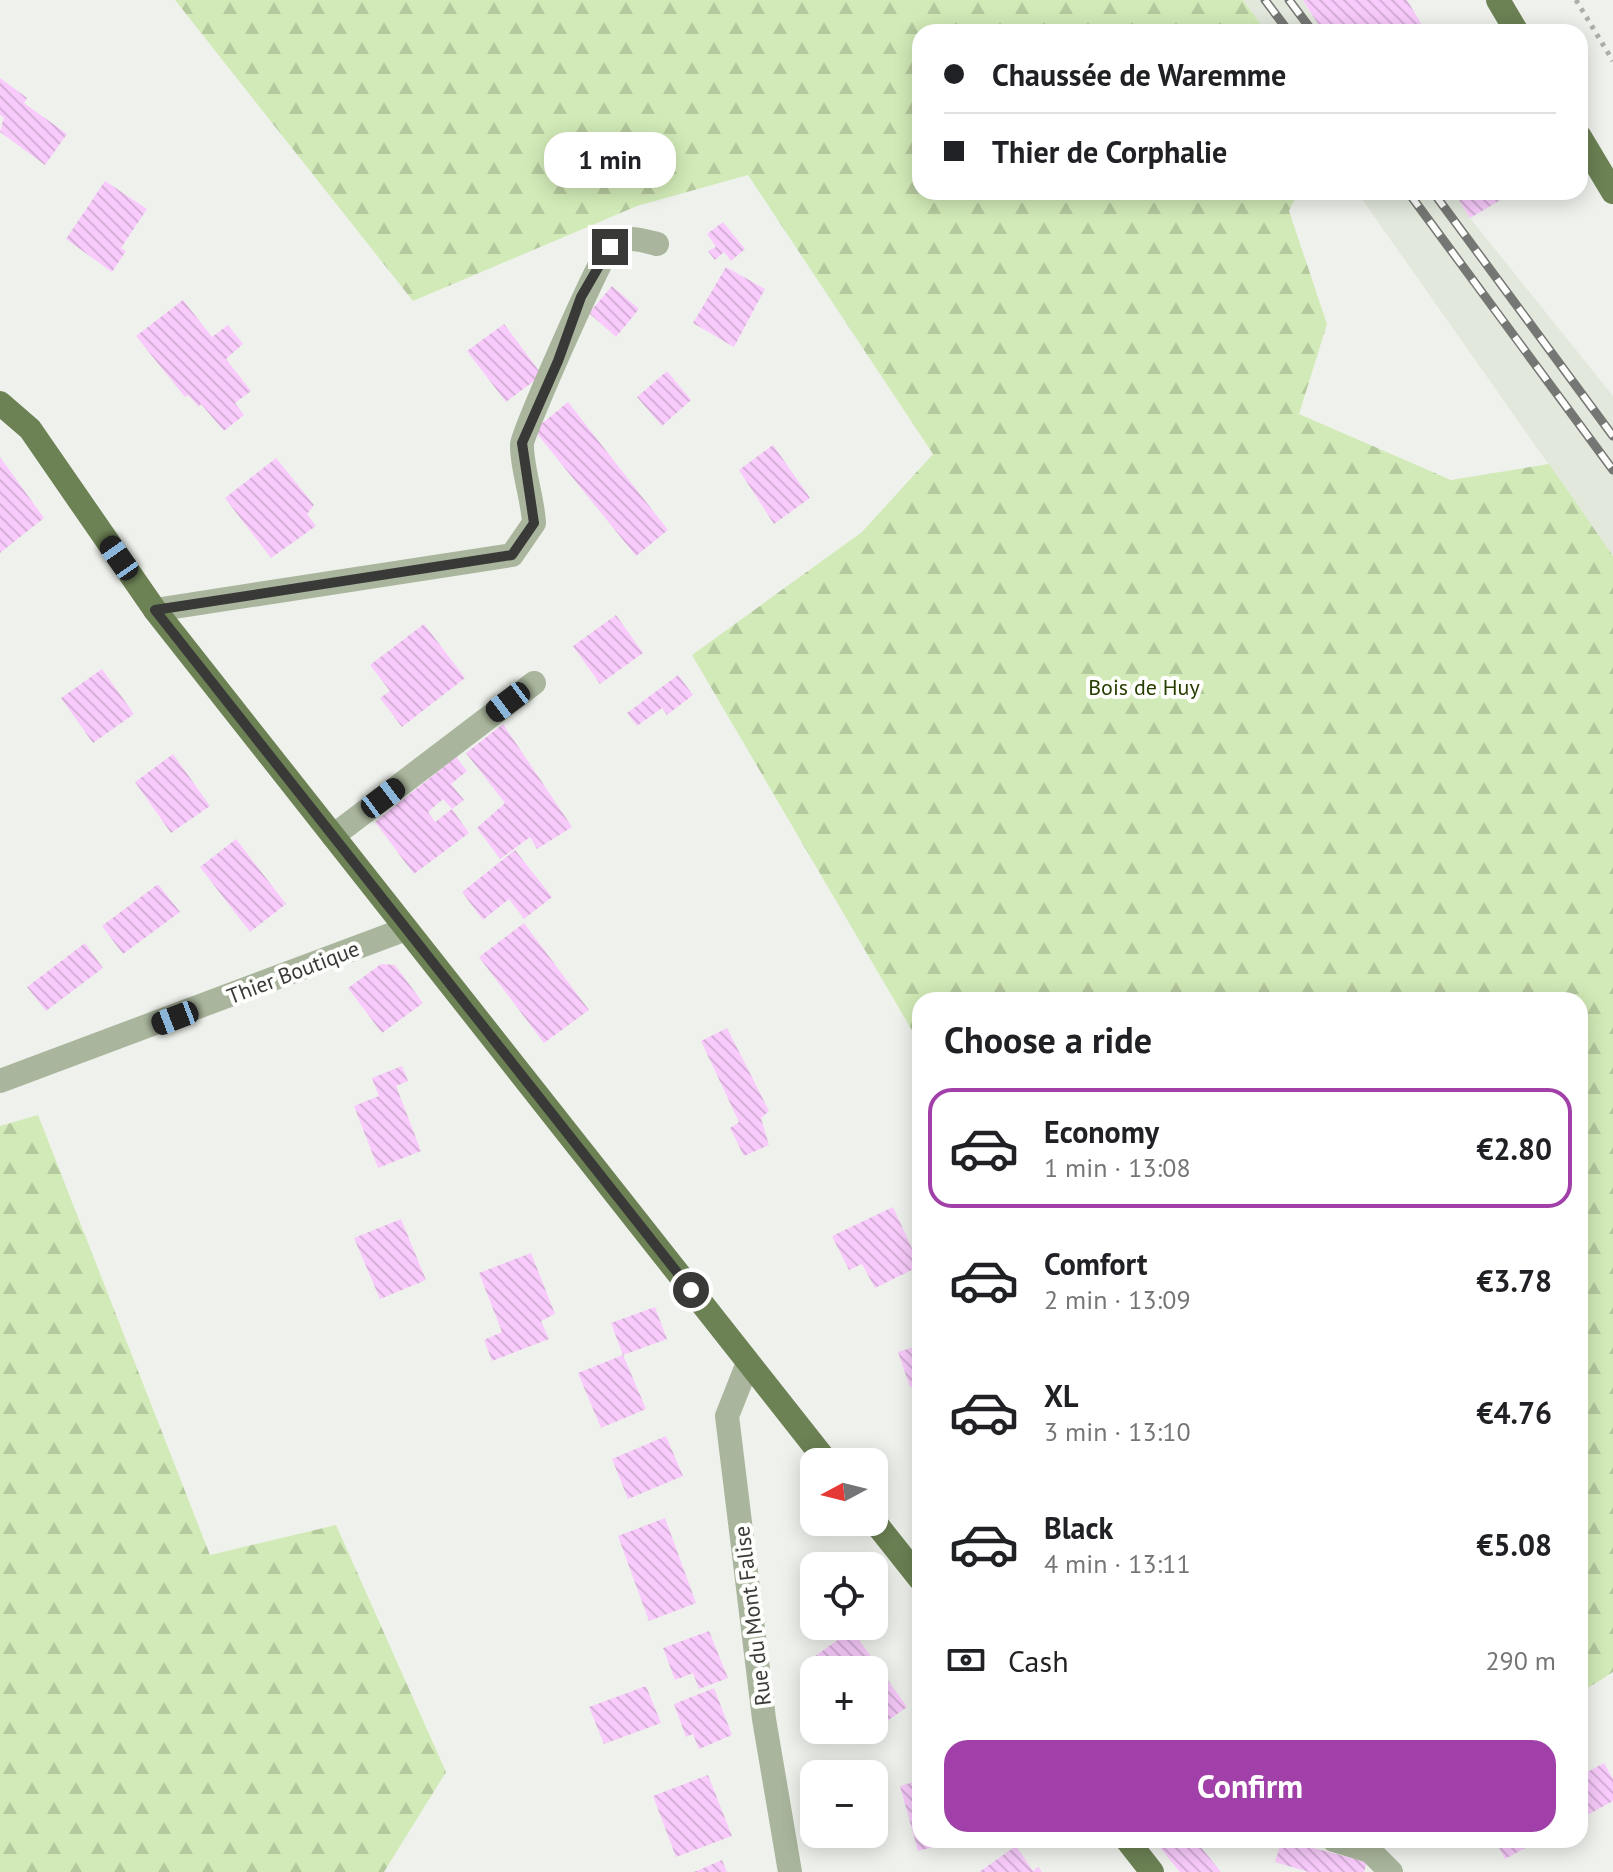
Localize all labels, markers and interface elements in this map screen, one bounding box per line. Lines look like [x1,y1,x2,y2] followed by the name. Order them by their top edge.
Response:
[992,55,1286,94] text: Chaussée de Waremme
[544,131,676,187] callout: 1 min
[992,132,1227,171] text: Thier de Corphalie
[578,143,642,176] text: 1 min
[592,229,628,265] route end
[95,531,143,585] car
[1088,673,1200,701] park label: Bois de Huy
[482,678,534,726] car
[357,774,409,822] car
[223,934,363,1010] street label: Thier Boutique
[148,998,202,1038] car
[944,1016,1152,1063] text: Choose a ride
[948,1112,1020,1184] icon: car
[1044,1112,1159,1151] text: Economy
[1477,1129,1552,1168] text: €2.80
[1044,1151,1191,1184] text: 1 min · 13:08
[948,1244,1020,1316] icon: car
[1044,1244,1147,1283] text: Comfort
[1477,1261,1552,1300] text: €3.78
[673,1272,709,1308] route start
[1044,1283,1191,1316] text: 2 min · 13:09
[948,1376,1020,1448] icon: car
[1044,1376,1078,1415] text: XL
[1477,1393,1552,1432] text: €4.76
[1044,1415,1191,1448] text: 3 min · 13:10
[800,1448,888,1536] north arrow
[800,1448,888,1848] map controls
[948,1508,1020,1580] icon: car
[1044,1508,1113,1547] text: Black
[727,1524,777,1708] street label: Rue du Mont Falise
[1477,1525,1552,1564] text: €5.08
[1044,1547,1191,1580] text: 4 min · 13:11
[800,1552,888,1640] button: locate
[944,1638,988,1682] icon: cash
[1008,1641,1069,1680] text: Cash
[1485,1644,1556,1677] text: 290 m
[800,1656,888,1744] button: +
[944,1740,1556,1832] button: Confirm
[800,1760,888,1848] button: −

